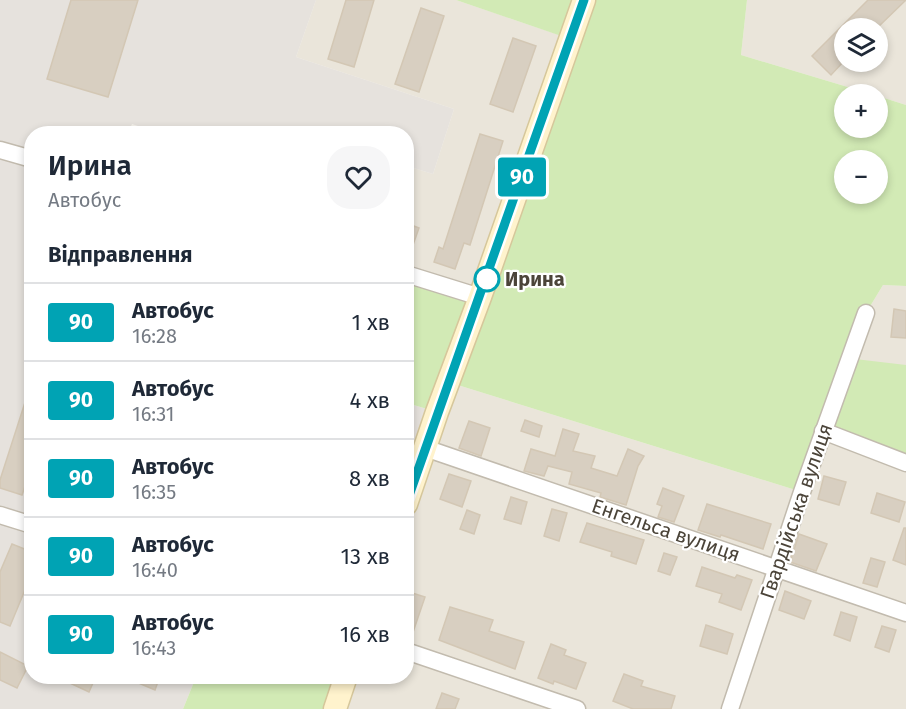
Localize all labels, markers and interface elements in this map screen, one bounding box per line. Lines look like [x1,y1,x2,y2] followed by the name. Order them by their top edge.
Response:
[834,18,888,204] map controls
[834,18,888,72] button: layers
[834,84,888,138] button: +
[327,146,390,209] button: heart
[48,149,132,182] text: Ирина
[834,150,888,204] button: −
[495,158,549,196] line badge: 90
[510,164,534,190] text: 90
[48,188,121,212] text: Автобус
[48,241,193,268] text: Відправлення
[474,266,500,292] marker: Ирина
[505,267,565,291] place label: Ирина
[132,297,214,324] text: Автобус
[69,309,93,335] text: 90
[352,309,390,336] text: 1 хв
[132,324,177,348] text: 16:28
[132,375,214,402] text: Автобус
[69,387,93,413] text: 90
[349,387,390,414] text: 4 хв
[132,402,174,426] text: 16:31
[755,420,837,602] street label: Гвардійська вулиця
[132,453,214,480] text: Автобус
[69,465,93,491] text: 90
[349,465,390,492] text: 8 хв
[132,480,176,504] text: 16:35
[589,493,743,567] street label: Енгельса вулиця
[132,531,214,558] text: Автобус
[69,543,93,569] text: 90
[341,543,390,570] text: 13 хв
[132,558,178,582] text: 16:40
[132,609,214,636] text: Автобус
[69,621,93,647] text: 90
[340,621,390,648] text: 16 хв
[132,636,176,660] text: 16:43

